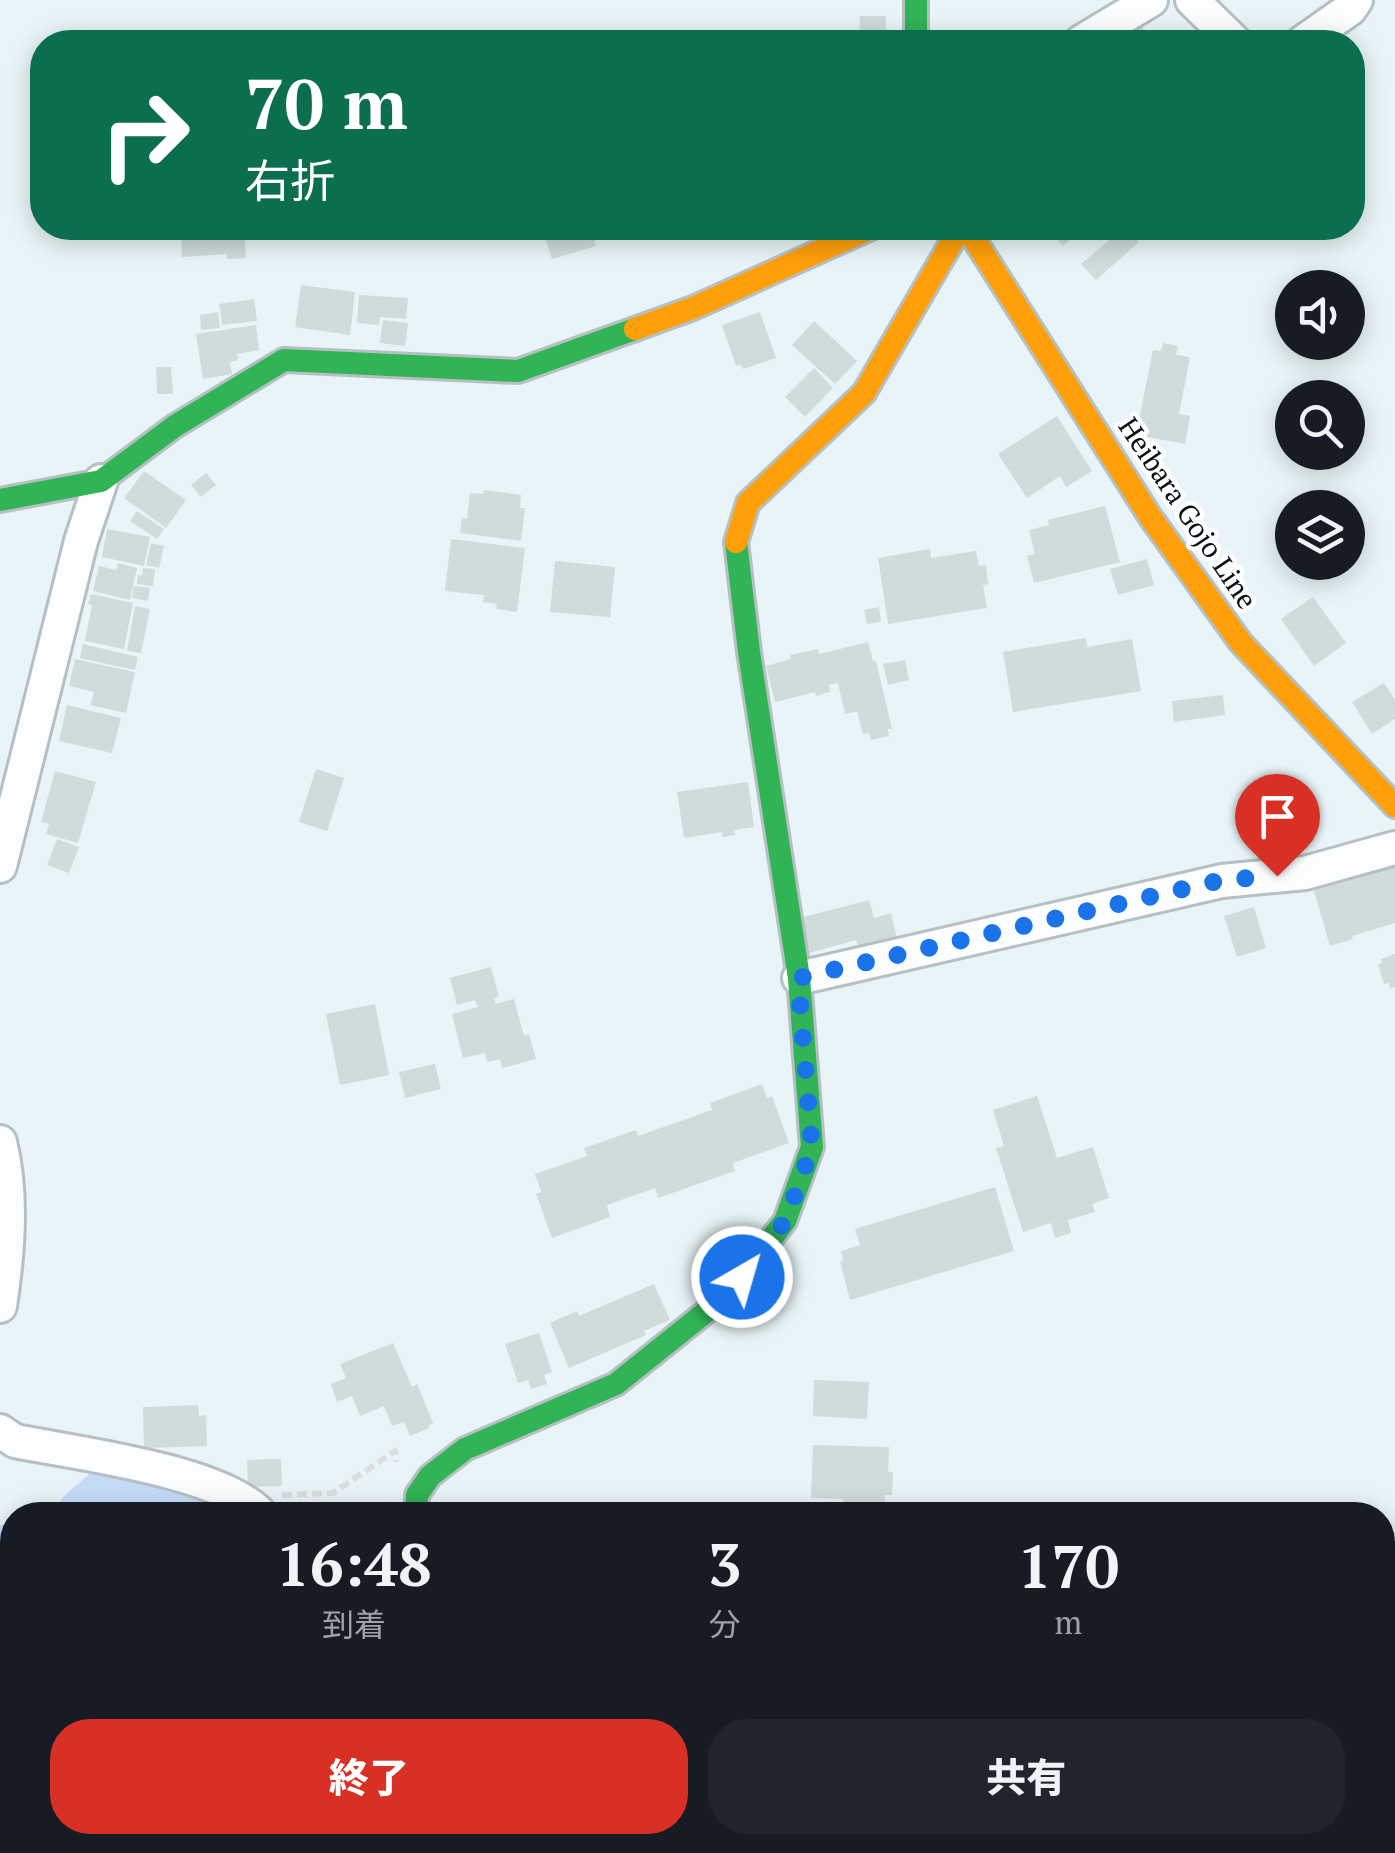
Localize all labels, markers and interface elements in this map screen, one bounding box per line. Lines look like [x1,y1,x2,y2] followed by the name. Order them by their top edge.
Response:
[245,56,408,149] text: 70 m
[80,70,210,200] icon: right
[245,150,335,210] text: 右折
[1275,270,1365,580] map controls
[1275,270,1365,360] button: sound
[1275,380,1365,470] button: search
[1111,410,1266,616] street label: Heibara Gojo Line
[1275,490,1365,580] button: layers
[1235,774,1320,877] pin
[1250,789,1305,844] icon: arrive
[690,1225,794,1329] position arrow
[276,1524,432,1603] text: 16:48
[708,1524,742,1603] text: 3
[1017,1526,1119,1605] text: 170
[1055,1601,1082,1643] text: m
[322,1603,386,1645] text: 到着
[709,1603,741,1645] text: 分
[50,1719,688,1834] button: 終了
[708,1719,1345,1834] button: 共有

